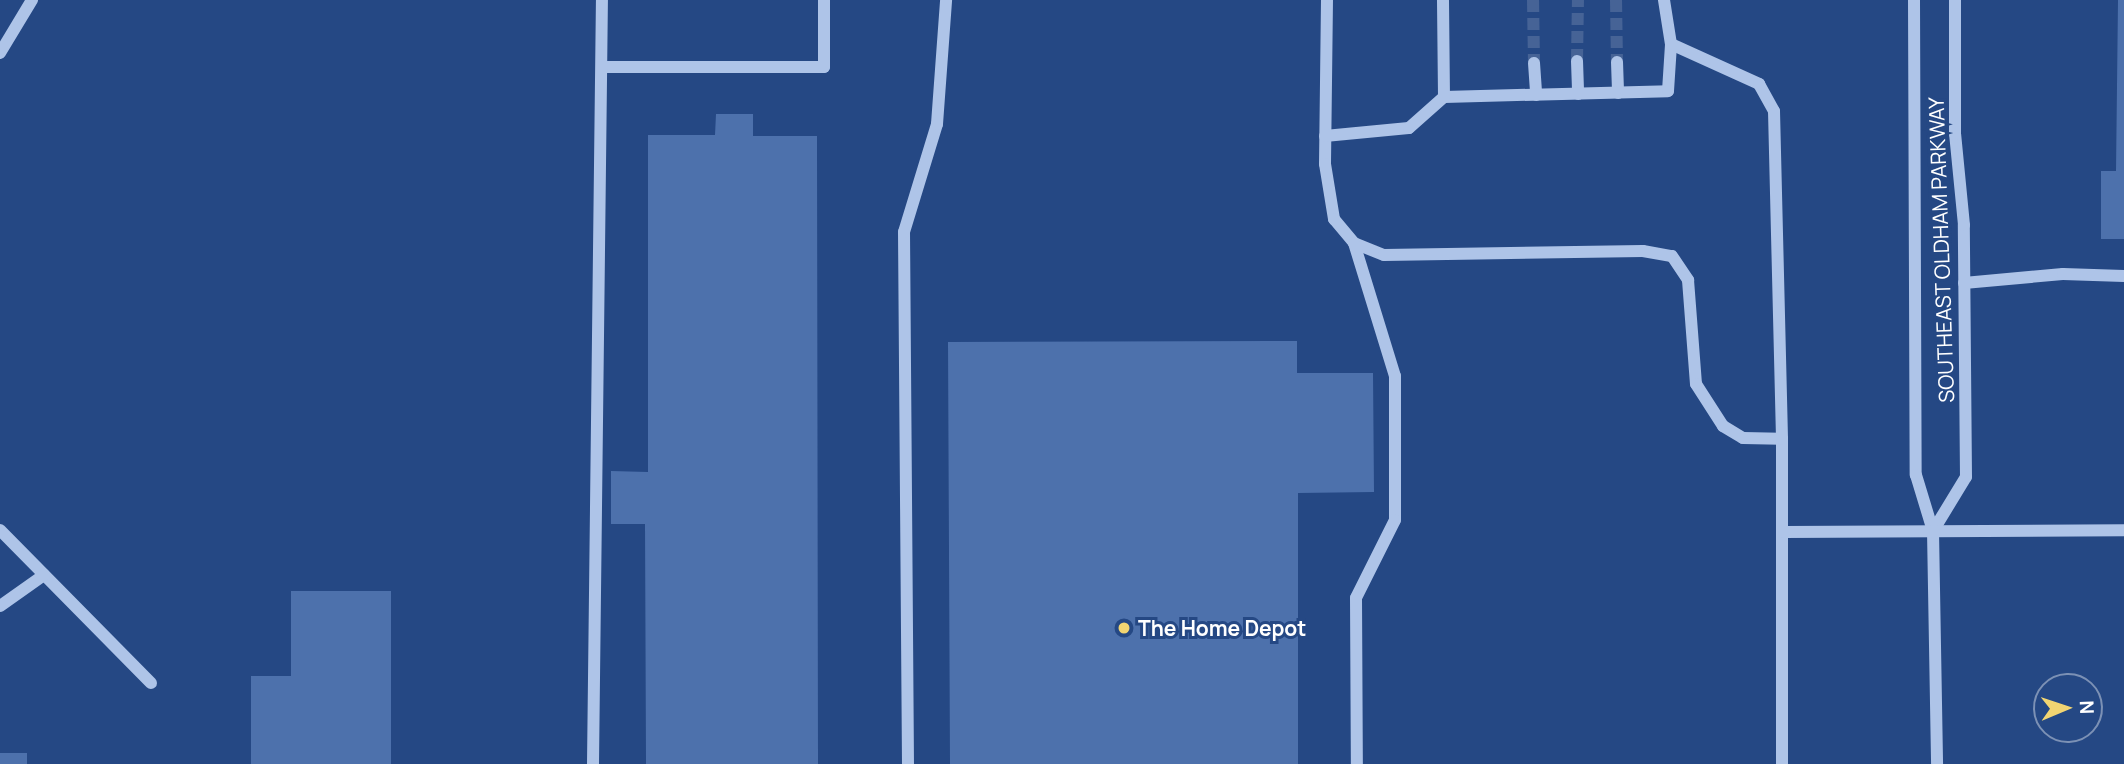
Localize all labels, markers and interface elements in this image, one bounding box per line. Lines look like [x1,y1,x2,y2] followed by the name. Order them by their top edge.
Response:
[1923,96,1959,404] street label: SOUTHEAST OLDHAM PARKWAY
[1138,615,1306,641] place label: The Home Depot
[1116,620,1132,636] marker: The Home Depot
[2033,673,2103,743] north arrow
[2074,700,2100,715] text: N

